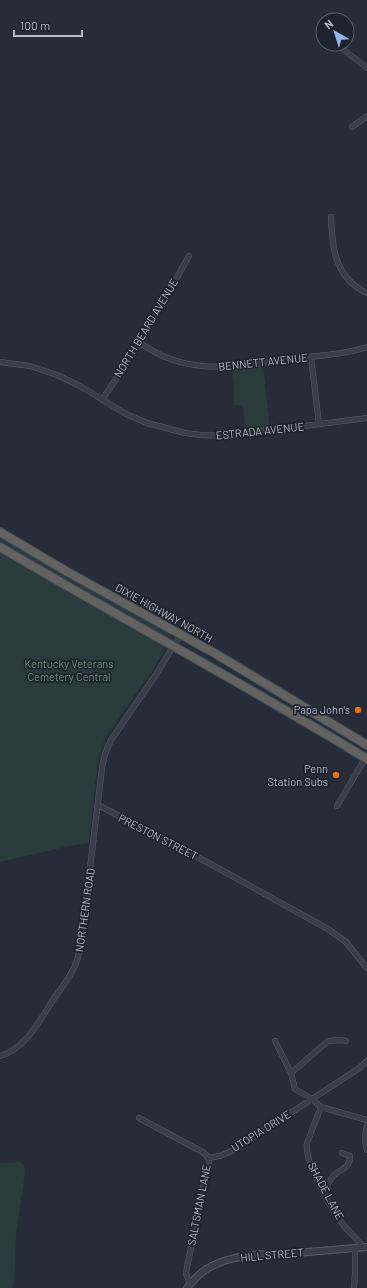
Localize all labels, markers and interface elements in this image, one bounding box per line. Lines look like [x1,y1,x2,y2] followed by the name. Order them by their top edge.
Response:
[14,12,82,38] scale bar
[315,12,355,52] north arrow
[321,16,335,31] text: N
[20,18,50,32] text: 100 m
[111,276,180,380] street label: NORTH BEARD AVENUE
[218,350,309,373] street label: BENNETT AVENUE
[215,419,305,442] street label: ESTRADA AVENUE
[113,580,215,645] street label: DIXIE HIGHWAY NORTH
[24,657,114,683] park label: Kentucky Veterans Cemetery Central
[294,703,350,716] place label: Papa John's
[353,705,363,715] marker: Papa John's
[267,762,328,788] place label: Penn Station Subs
[331,770,341,780] marker: Penn Station Subs
[116,811,200,862] street label: PRESTON STREET
[72,867,97,953] street label: NORTHERN ROAD
[229,1107,293,1154] street label: UTOPIA DRIVE
[306,1160,347,1222] street label: SHADE LANE
[184,1163,213,1247] street label: SALTSMAN LANE
[240,1245,304,1264] street label: HILL STREET

